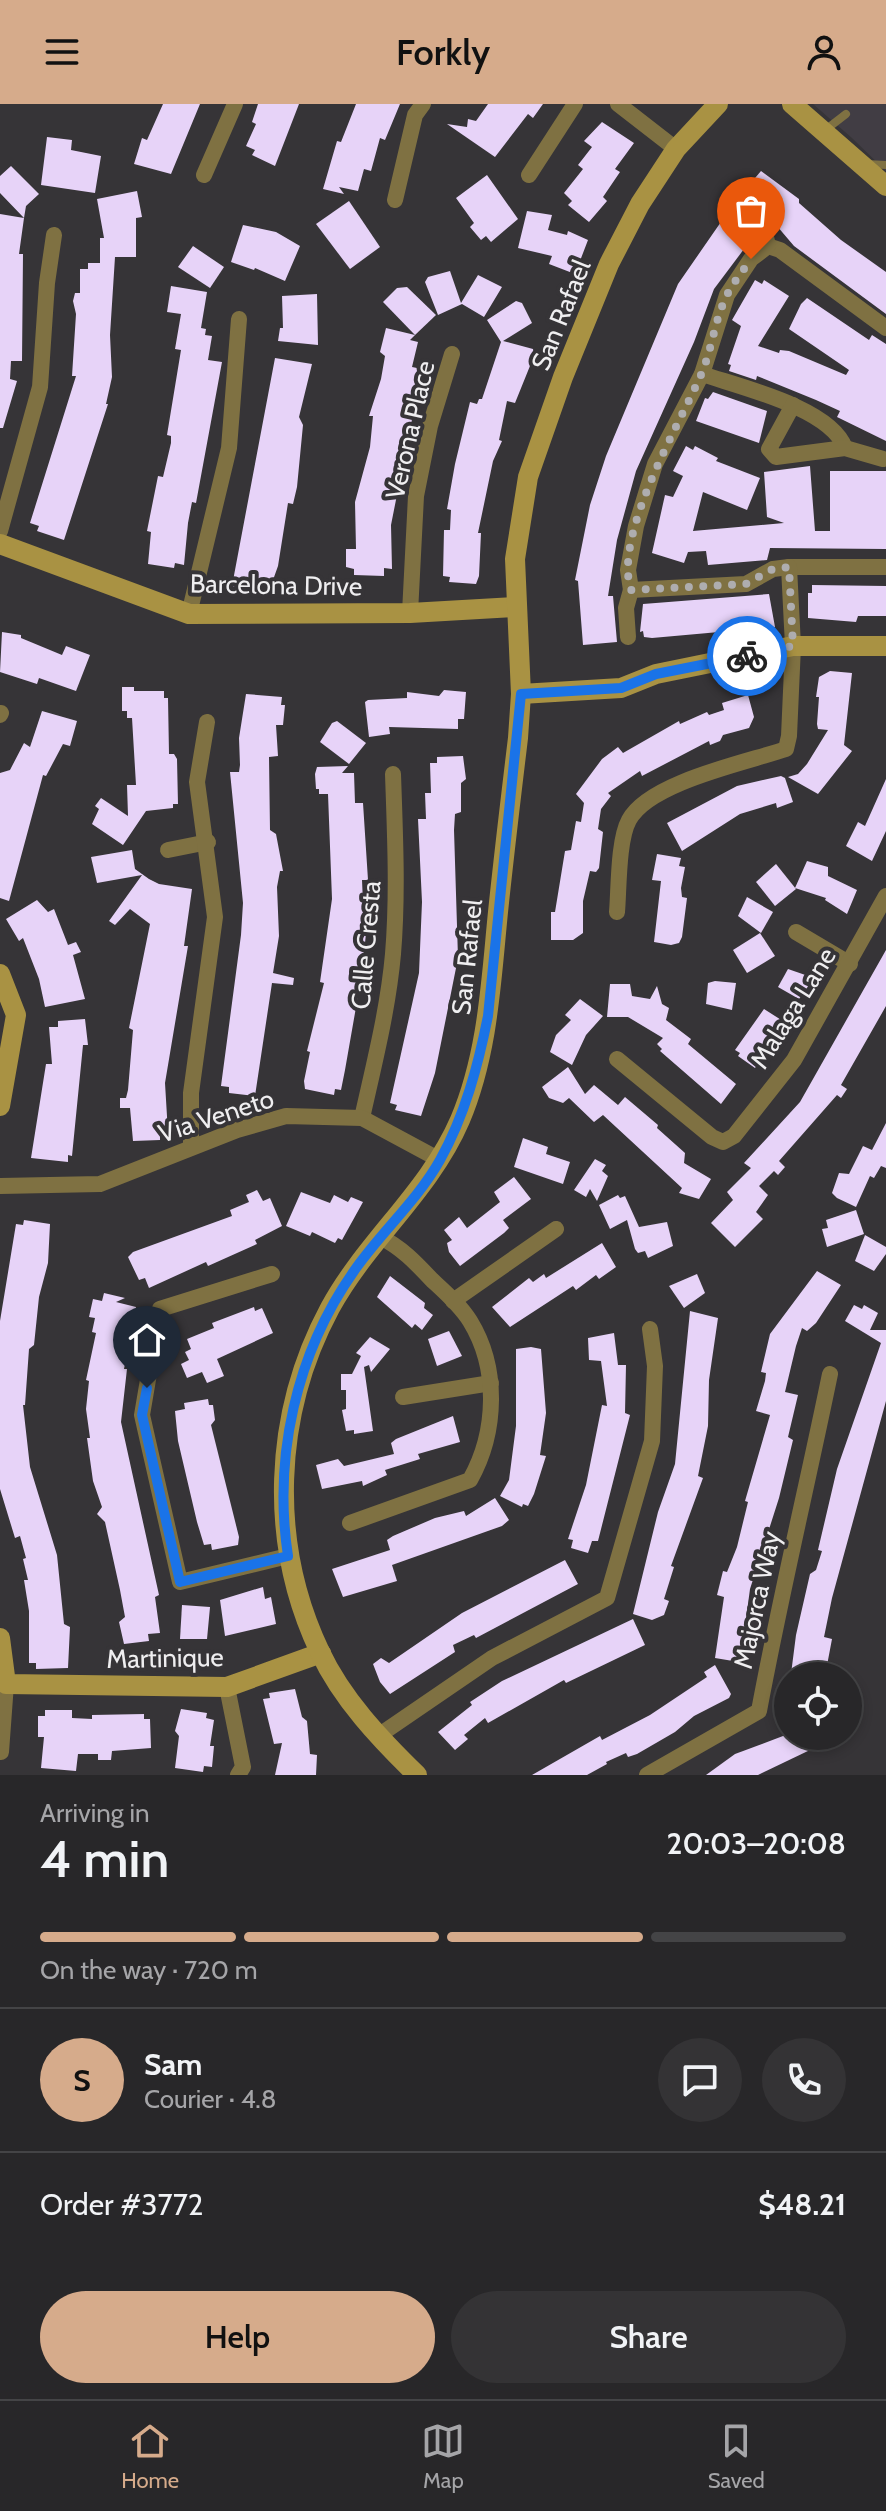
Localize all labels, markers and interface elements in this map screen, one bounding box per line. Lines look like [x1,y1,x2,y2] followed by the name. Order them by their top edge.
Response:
[40,30,84,74] icon: menu
[396,30,490,74] text: Forkly
[802,30,846,74] icon: person
[717,177,785,259] pin
[729,189,773,233] icon: bag
[524,255,598,375] street label: San Rafael
[379,358,441,502] street label: Verona Place
[190,567,362,603] street label: Barcelona Drive
[707,616,787,696] courier
[725,634,769,678] icon: bike
[344,879,388,1011] street label: Calle Cresta
[445,897,489,1017] street label: San Rafael
[743,942,843,1074] street label: Malaga Lane
[154,1082,278,1150] street label: Via Veneto
[113,1306,181,1388] pin
[125,1318,169,1362] icon: home
[727,1528,787,1672] street label: Majorca Way
[106,1641,224,1675] street label: Martinique
[774,1662,862,1750] map controls
[774,1662,862,1750] button: locate
[40,1797,150,1829] text: Arriving in
[667,1825,846,1862] text: 20:03–20:08
[40,1827,169,1890] text: 4 min
[40,1954,257,1986] text: On the way · 720 m
[658,2038,742,2122] button: chat
[762,2038,846,2122] button: phone
[144,2046,202,2083] text: Sam
[73,2062,91,2099] text: S
[144,2083,277,2115] text: Courier · 4.8
[40,2186,203,2223] text: Order #3772
[758,2186,846,2223] text: $48.21
[40,2291,435,2383] button: Help
[451,2291,846,2383] button: Share
[121,2419,179,2494] tab: Home
[421,2419,465,2494] tab: Map
[708,2419,765,2494] tab: Saved

